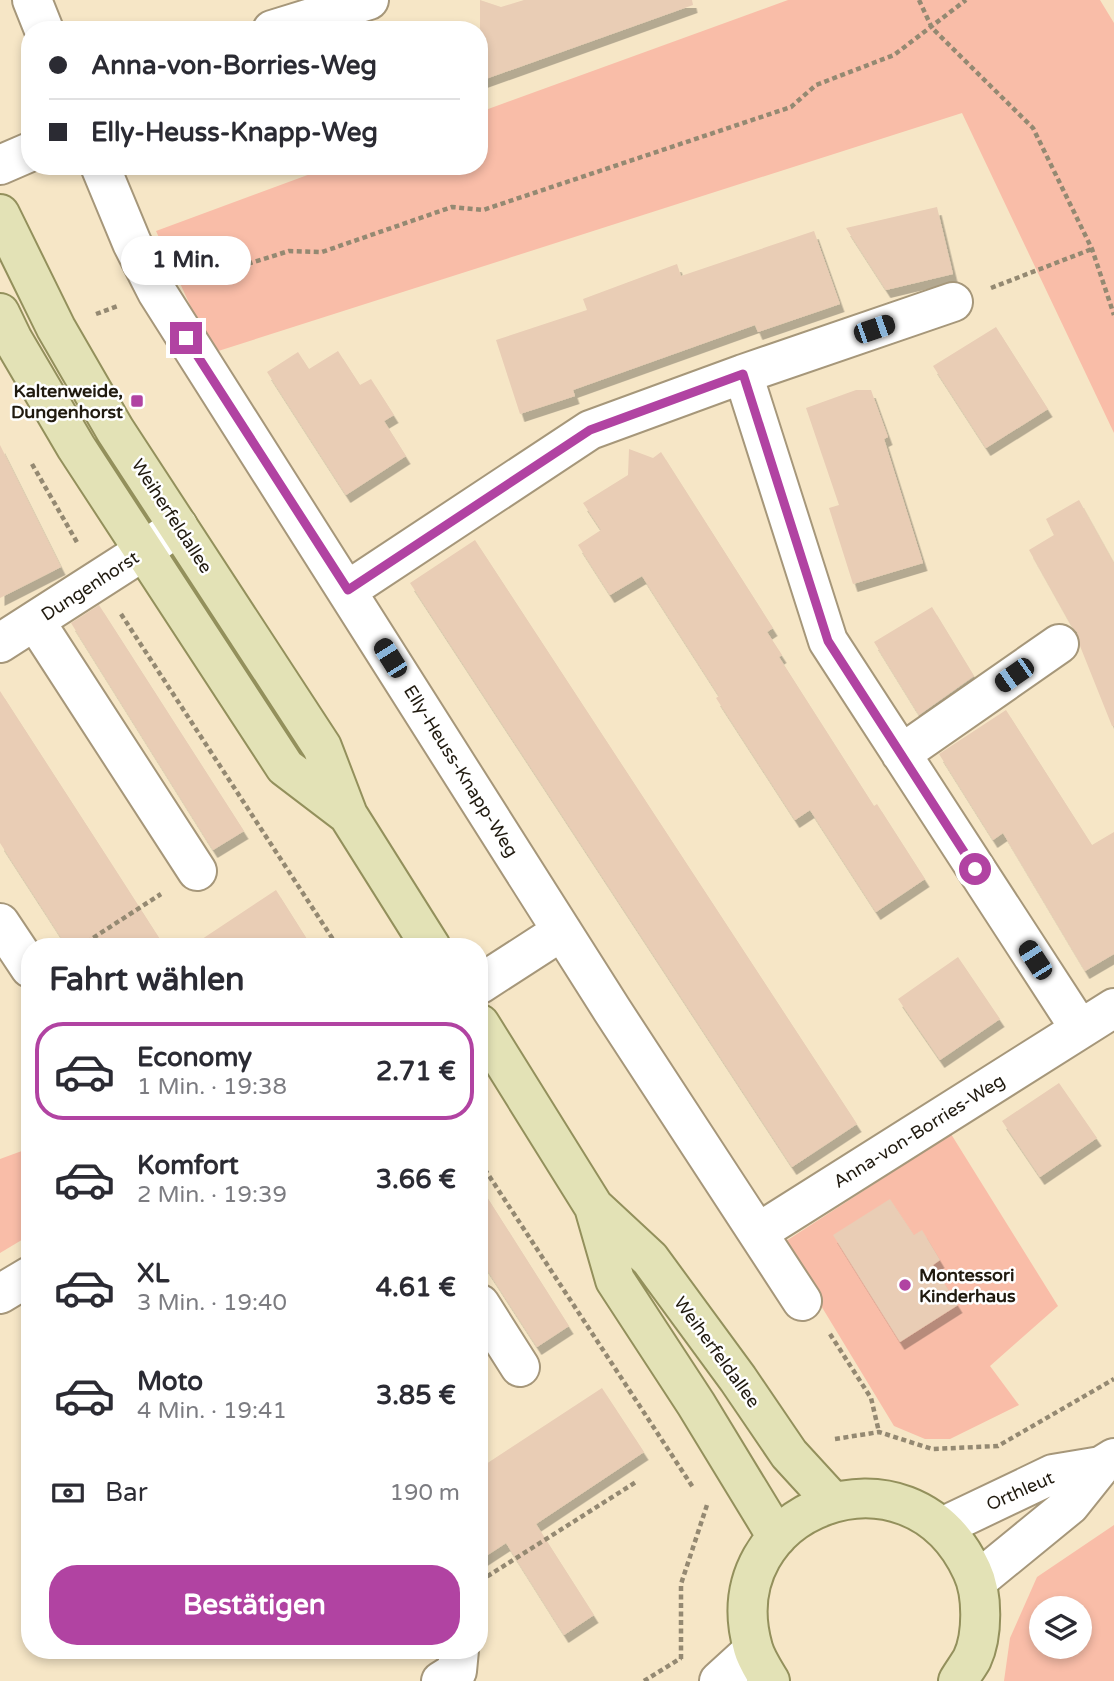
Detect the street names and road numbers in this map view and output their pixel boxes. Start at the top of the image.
street label: Weiherfeldallee [127,455,217,577]
street label: Dungenhorst [37,546,143,626]
street label: Elly-Heuss-Knapp-Weg [399,681,523,861]
street label: Anna-von-Borries-Weg [829,1069,1009,1193]
street label: Weiherfeldallee [669,1292,765,1412]
street label: Orthleut [983,1466,1057,1516]

